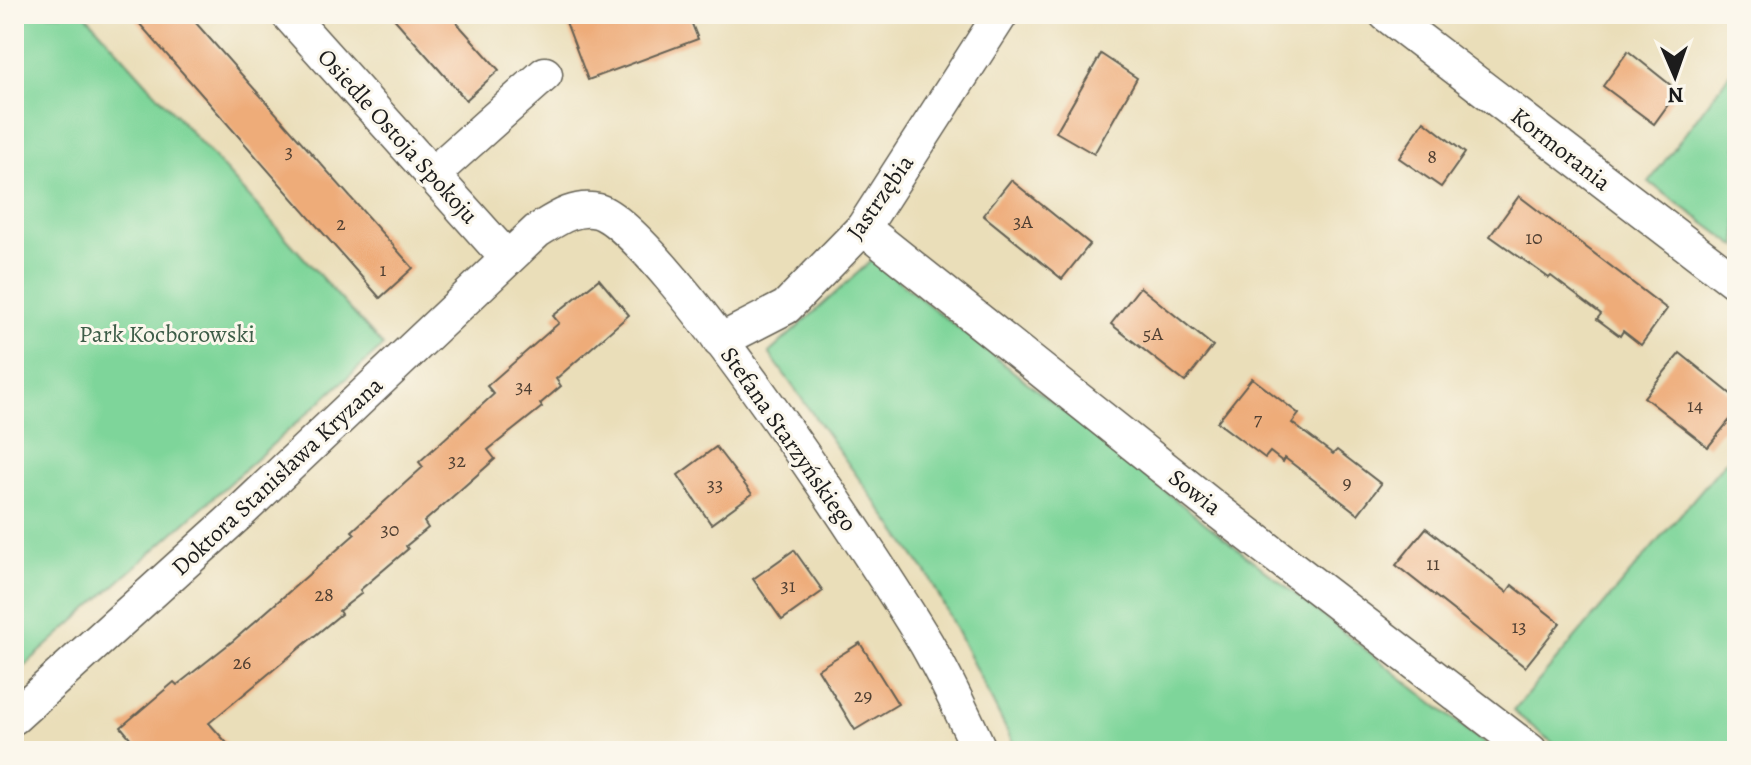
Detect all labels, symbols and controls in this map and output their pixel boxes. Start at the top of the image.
north arrow [1635,36,1715,116]
street label: Osiedle Ostoja Spokoju [311,41,485,231]
text: N [1667,80,1684,110]
street label: Kormorania [1504,100,1618,199]
house number: 3 [285,138,293,165]
house number: 8 [1427,143,1437,170]
street label: Jastrzębia [839,147,921,246]
house number: 3A [1013,208,1033,235]
house number: 2 [336,210,346,237]
house number: 10 [1525,224,1543,251]
house number: 1 [380,256,387,283]
park label: Park Kocborowski [79,318,255,350]
house number: 5A [1143,320,1163,347]
street label: Stefana Starzyńskiego [713,340,865,538]
street label: Doktora Stanisława Kryzana [164,369,390,583]
house number: 34 [515,373,533,400]
house number: 14 [1687,392,1703,419]
house number: 7 [1254,405,1263,432]
house number: 32 [448,447,466,474]
street label: Sowia [1162,461,1229,523]
house number: 9 [1342,469,1352,496]
house number: 33 [707,471,723,498]
house number: 30 [381,516,399,543]
house number: 11 [1426,550,1440,577]
house number: 31 [780,572,796,599]
house number: 28 [314,581,334,608]
house number: 13 [1511,613,1527,640]
house number: 26 [233,649,251,676]
house number: 29 [854,682,872,709]

